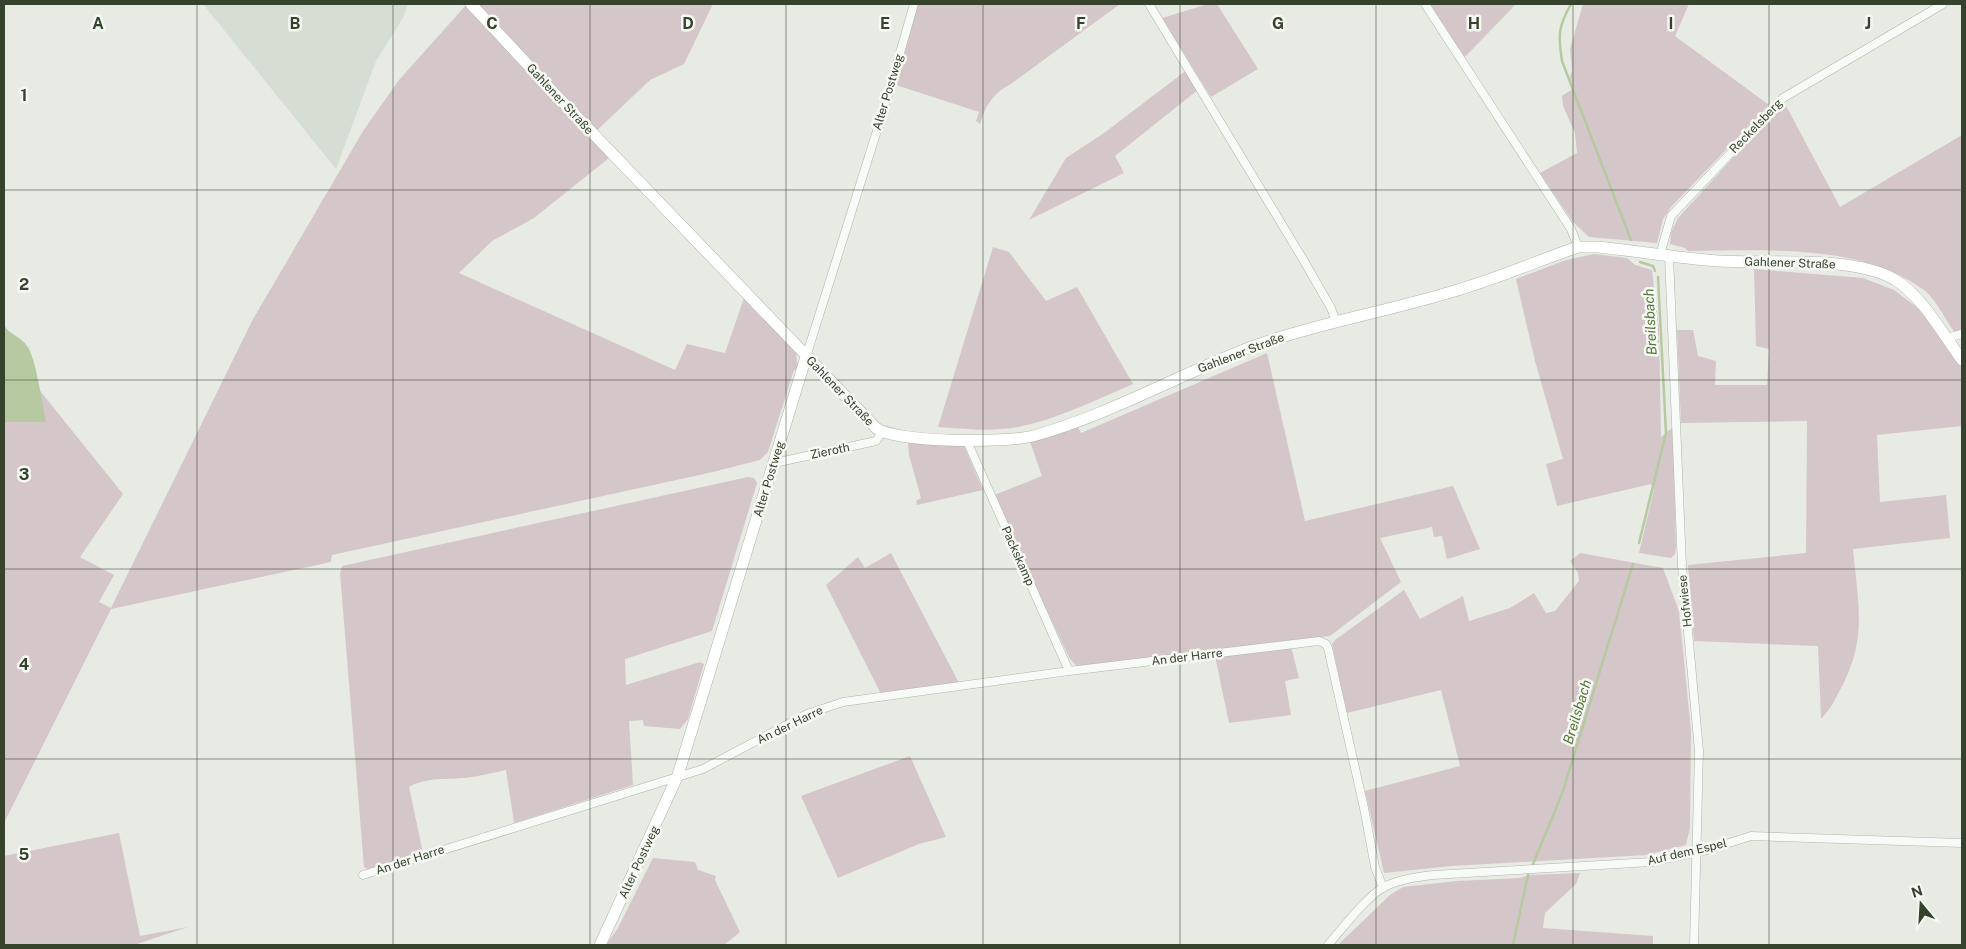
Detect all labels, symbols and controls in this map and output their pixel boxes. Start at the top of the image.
text: A [92,14,104,33]
text: B [290,14,301,33]
text: C [486,14,498,33]
text: D [682,14,694,33]
text: E [880,14,890,33]
text: F [1076,14,1086,33]
text: G [1272,14,1284,33]
text: H [1468,14,1480,33]
text: I [1669,14,1673,33]
text: J [1865,14,1871,33]
street label: Alter Postweg [870,52,906,132]
street label: Gahlener Straße [524,61,596,137]
text: 1 [21,86,27,105]
street label: Reckelsberg [1727,96,1785,156]
street label: Gahlener Straße [1744,254,1836,272]
text: 2 [19,275,29,294]
water label: Breilsbach [1640,288,1660,356]
street label: Gahlener Straße [1196,330,1286,376]
street label: Gahlener Straße [803,353,877,429]
street label: Alter Postweg [751,439,787,519]
street label: Zieroth [809,440,851,462]
text: 3 [19,465,29,484]
street label: Packskamp [999,524,1037,588]
street label: Hofwiese [1675,574,1695,628]
street label: An der Harre [1151,646,1224,668]
text: 4 [19,655,30,674]
water label: Breilsbach [1560,678,1594,746]
street label: An der Harre [755,703,825,747]
street label: Alter Postweg [616,823,662,901]
street label: Auf dem Espel [1646,836,1728,868]
street label: An der Harre [374,842,446,878]
text: 5 [19,845,30,864]
north arrow [1896,879,1946,929]
text: N [1909,882,1925,901]

